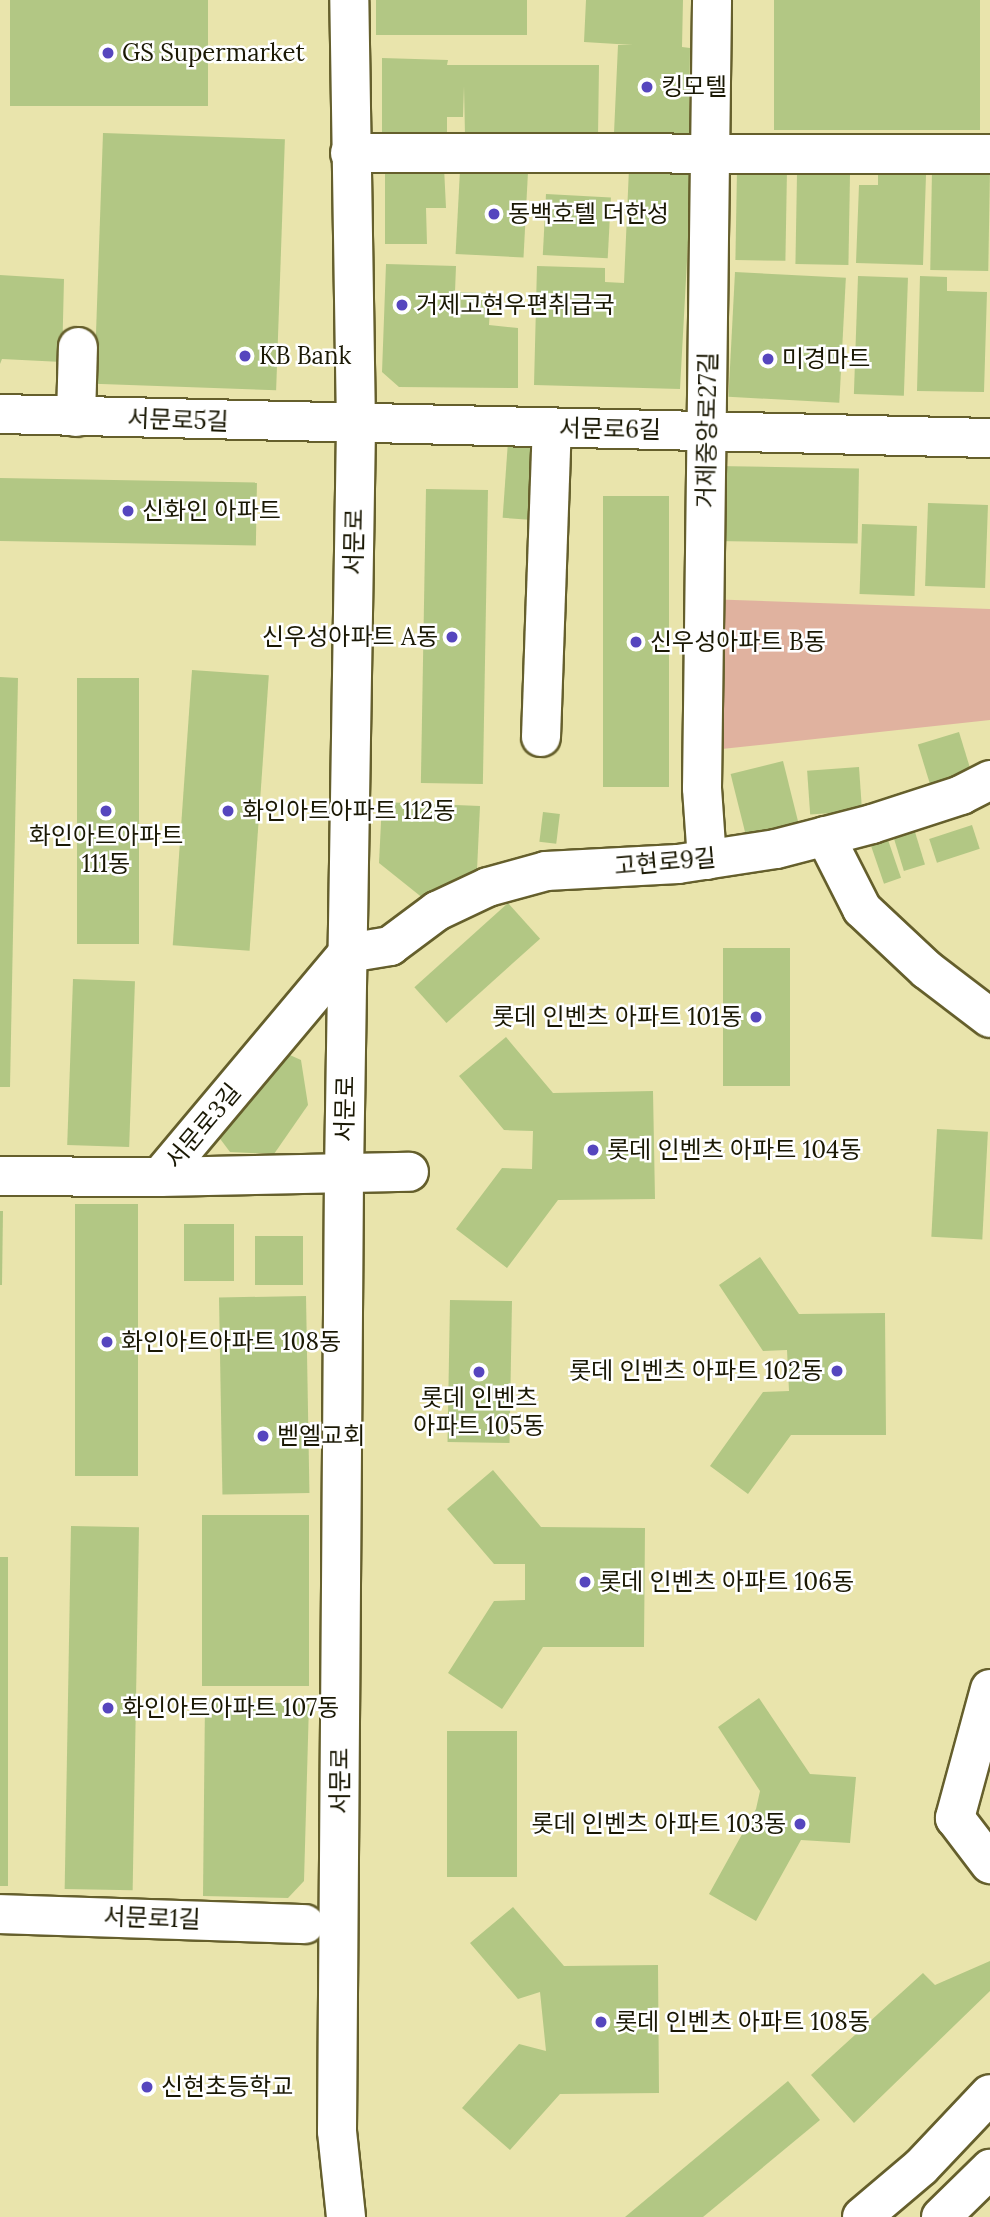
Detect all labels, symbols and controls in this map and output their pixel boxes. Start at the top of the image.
place label: GS Supermarket [122,39,305,67]
marker: GS Supermarket [100,45,116,61]
place label: 킹모텔 [661,73,727,101]
marker: 킹모텔 [639,79,655,95]
place label: 동백호텔 더한성 [508,200,669,228]
marker: 동백호텔 더한성 [486,206,502,222]
place label: 거제고현우편취급국 [416,291,615,319]
marker: 거제고현우편취급국 [394,297,410,313]
place label: KB Bank [259,342,351,370]
place label: 미경마트 [782,345,870,373]
marker: KB Bank [237,348,253,364]
marker: 미경마트 [760,351,776,367]
street label: 거제중앙로27길 [691,352,723,508]
street label: 서문로5길 [127,404,229,436]
street label: 서문로6길 [559,414,661,444]
place label: 신화인 아파트 [142,497,281,525]
marker: 신화인 아파트 [120,503,136,519]
street label: 서문로 [339,509,369,575]
place label: 신우성아파트 A동 [262,623,438,651]
place label: 신우성아파트 B동 [650,628,826,656]
marker: 신우성아파트 A동 [444,629,460,645]
marker: 신우성아파트 B동 [628,634,644,650]
place label: 화인아트아파트 112동 [242,797,455,825]
marker: 화인아트아파트 111동 [98,803,114,819]
marker: 화인아트아파트 112동 [220,803,236,819]
place label: 화인아트아파트 111동 [29,822,183,878]
street label: 고현로9길 [613,843,717,881]
place label: 롯데 인벤츠 아파트 101동 [492,1003,742,1031]
marker: 롯데 인벤츠 아파트 101동 [748,1009,764,1025]
street label: 서문로 [330,1076,360,1142]
street label: 서문로3길 [159,1078,247,1174]
place label: 롯데 인벤츠 아파트 104동 [607,1136,861,1164]
marker: 롯데 인벤츠 아파트 104동 [585,1142,601,1158]
place label: 화인아트아파트 108동 [121,1328,341,1356]
marker: 화인아트아파트 108동 [99,1334,115,1350]
place label: 롯데 인벤츠 아파트 102동 [569,1357,823,1385]
marker: 롯데 인벤츠 아파트 102동 [829,1363,845,1379]
marker: 롯데 인벤츠 아파트 105동 [471,1364,487,1380]
place label: 롯데 인벤츠 아파트 105동 [413,1384,545,1440]
place label: 벧엘교회 [277,1422,365,1450]
marker: 벧엘교회 [255,1428,271,1444]
place label: 롯데 인벤츠 아파트 106동 [599,1568,854,1596]
marker: 롯데 인벤츠 아파트 106동 [577,1574,593,1590]
place label: 화인아트아파트 107동 [122,1694,339,1722]
marker: 화인아트아파트 107동 [100,1700,116,1716]
street label: 서문로 [326,1748,354,1814]
place label: 롯데 인벤츠 아파트 103동 [531,1810,786,1838]
marker: 롯데 인벤츠 아파트 103동 [792,1816,808,1832]
street label: 서문로1길 [103,1902,201,1934]
place label: 롯데 인벤츠 아파트 108동 [615,2008,870,2036]
marker: 롯데 인벤츠 아파트 108동 [593,2014,609,2030]
place label: 신현초등학교 [161,2073,293,2101]
marker: 신현초등학교 [139,2079,155,2095]

